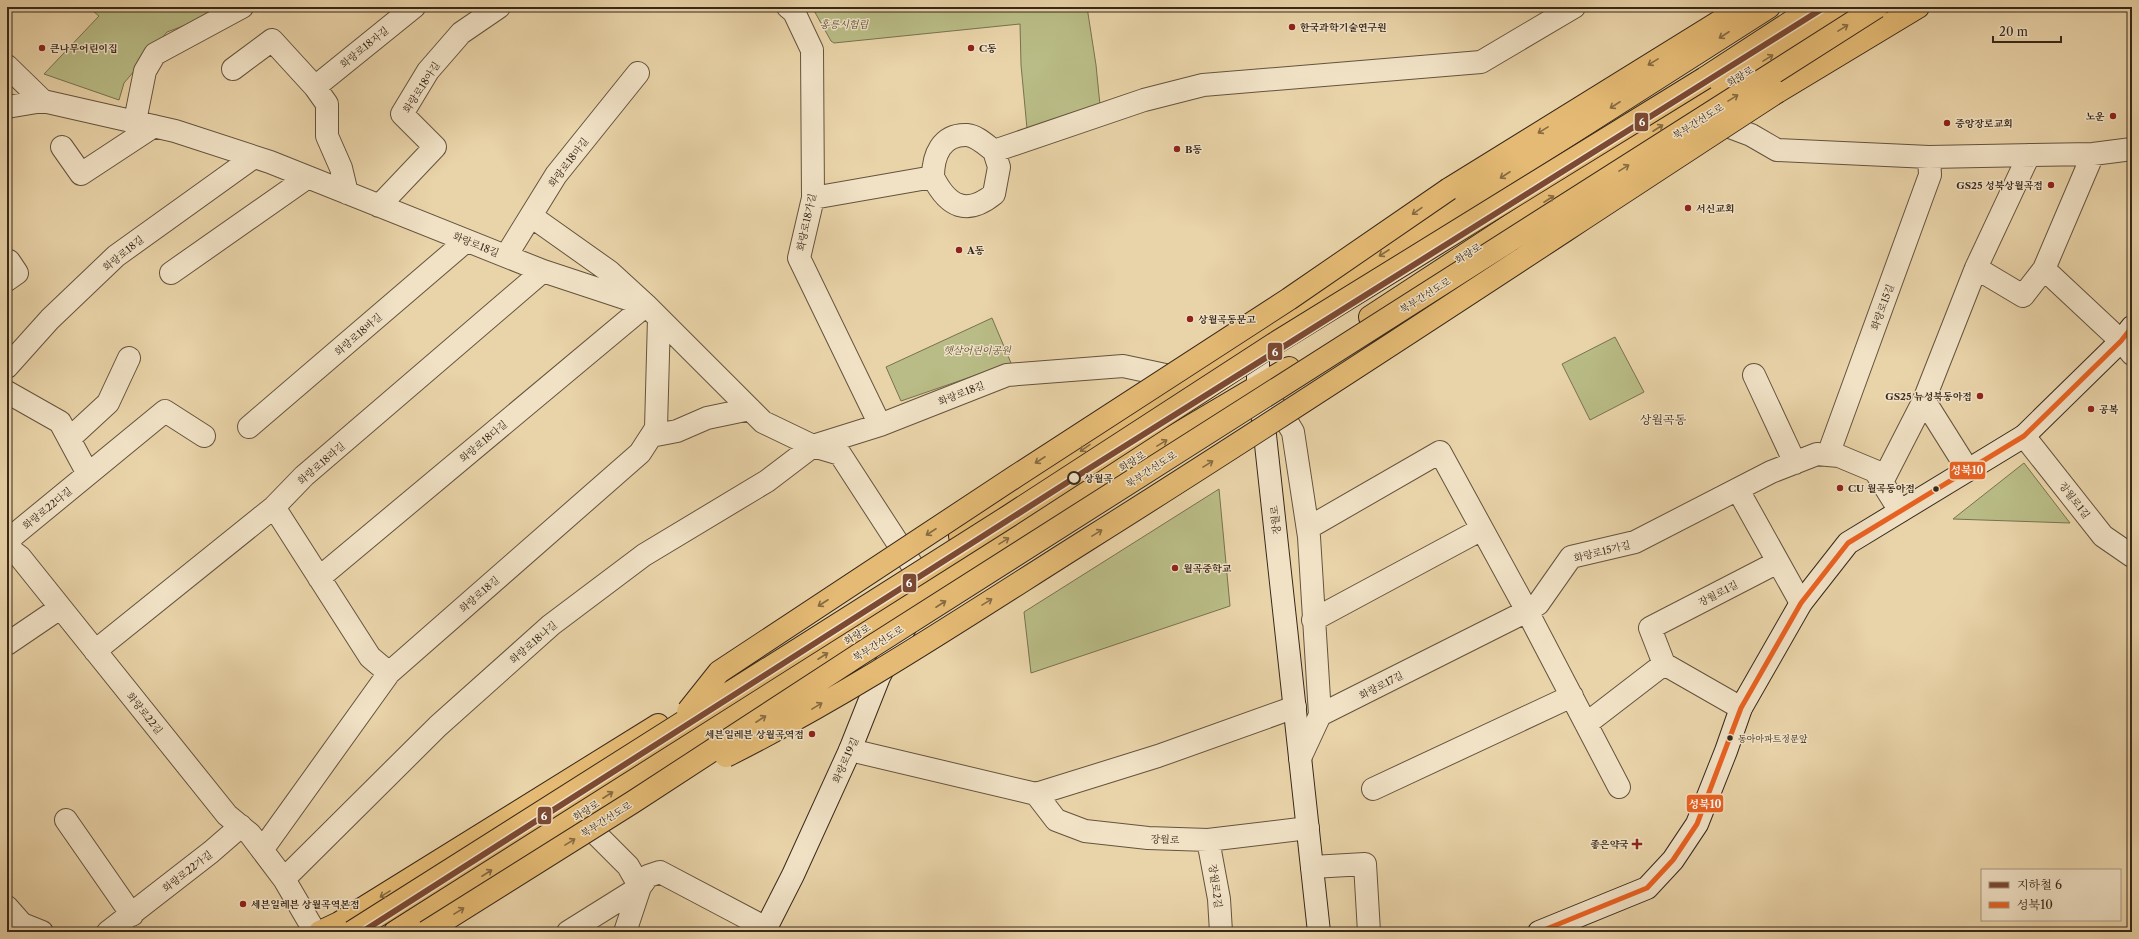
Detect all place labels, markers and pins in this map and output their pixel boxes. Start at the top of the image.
place label: 한국과학기술연구원 [1300,21,1387,34]
marker: 한국과학기술연구원 [1287,22,1297,32]
place label: 큰나무어린이집 [49,42,118,55]
place label: C동 [979,42,997,55]
marker: 큰나무어린이집 [37,43,47,53]
marker: C동 [966,43,976,53]
place label: 노운 [2086,110,2105,123]
marker: 노운 [2108,111,2118,121]
place label: 중앙장로교회 [1955,117,2013,130]
marker: 중앙장로교회 [1942,118,1952,128]
place label: B동 [1185,143,1202,156]
marker: B동 [1172,144,1182,154]
place label: GS25 성북상월곡점 [1956,179,2043,192]
marker: GS25 성북상월곡점 [2046,180,2056,190]
place label: 서신교회 [1696,202,1735,215]
marker: 서신교회 [1683,203,1693,213]
place label: A동 [966,244,985,257]
marker: A동 [954,245,964,255]
place label: 상월곡동문고 [1198,313,1256,326]
marker: 상월곡동문고 [1185,314,1195,324]
place label: GS25 뉴성북동아점 [1885,390,1972,403]
marker: GS25 뉴성북동아점 [1975,391,1985,401]
place label: 공복 [2099,403,2119,416]
marker: 공복 [2086,404,2096,414]
marker: 상월곡 [1067,471,1081,485]
place label: 상월곡 [1084,472,1113,485]
place label: CU 월곡동아점 [1848,482,1915,495]
marker: CU 월곡동아점 [1835,483,1845,493]
unlabelled marker [1931,484,1941,494]
place label: 월곡중학교 [1183,562,1232,575]
marker: 월곡중학교 [1170,563,1180,573]
place label: 세븐일레븐 상월곡역점 [705,728,804,741]
marker: 세븐일레븐 상월곡역점 [807,729,817,739]
marker: 동아아파트정문앞 [1725,733,1735,743]
place label: 동아아파트정문앞 [1738,733,1808,744]
place label: 좋은약국 [1590,838,1629,851]
marker: 좋은약국 [1632,839,1642,849]
place label: 세븐일레븐 상월곡역본점 [251,898,360,911]
marker: 세븐일레븐 상월곡역본점 [238,899,248,909]

